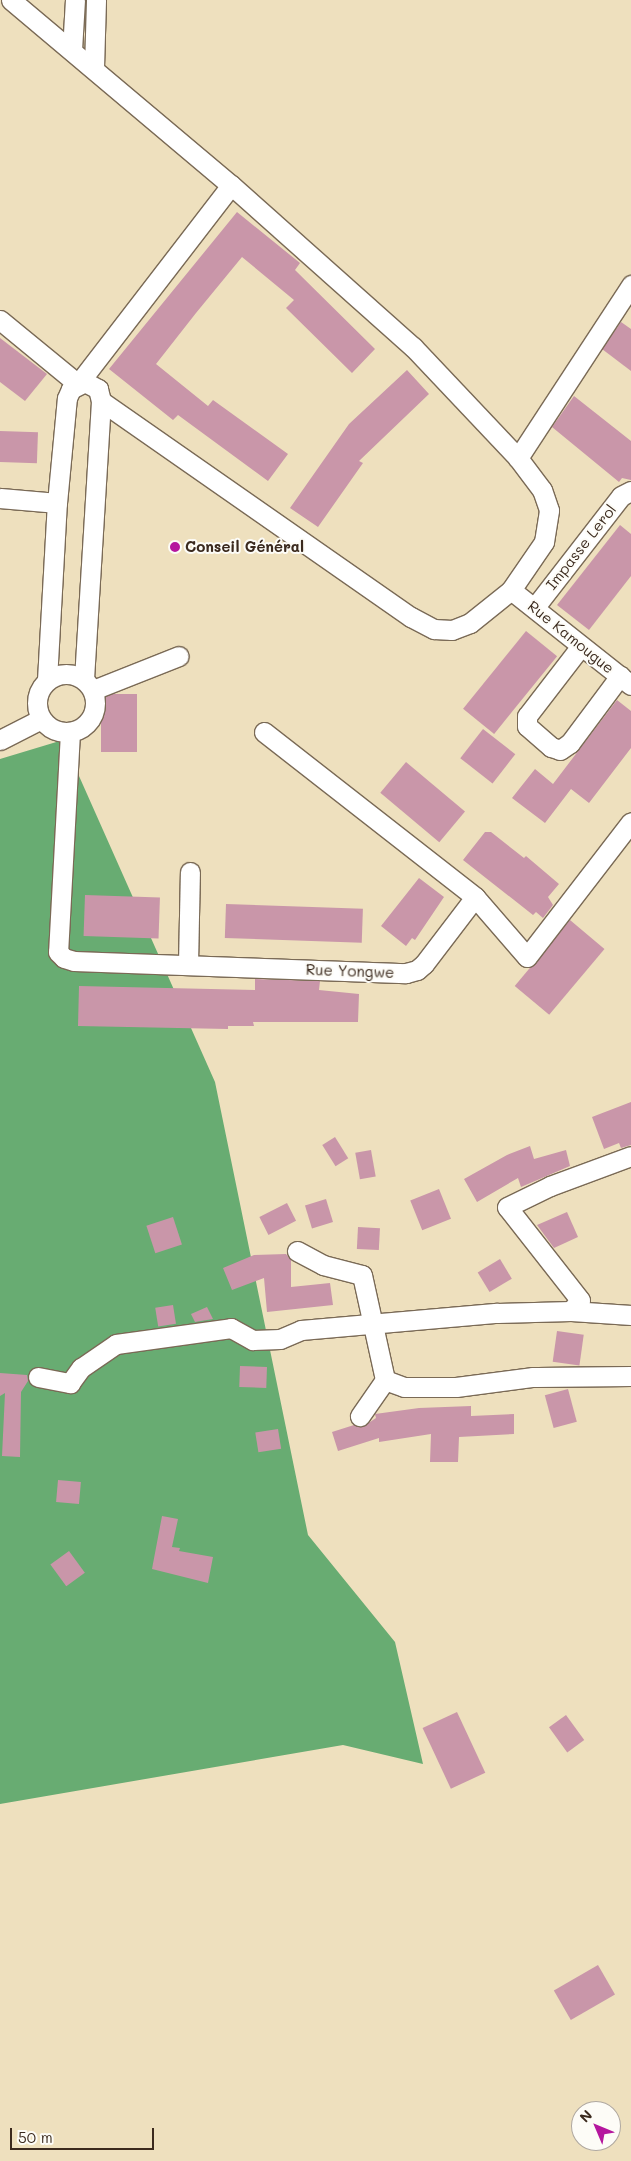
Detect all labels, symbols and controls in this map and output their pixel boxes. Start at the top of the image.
street label: Impasse Lerol [542,501,620,593]
place label: Conseil Général [185,538,304,556]
marker: Conseil Général [169,541,181,553]
street label: Rue Kamougue [524,597,618,677]
street label: Rue Yongwe [305,960,395,982]
north arrow [571,2101,621,2151]
text: N [575,2105,596,2126]
scale bar [12,2118,156,2150]
text: 50 m [18,2127,53,2147]

